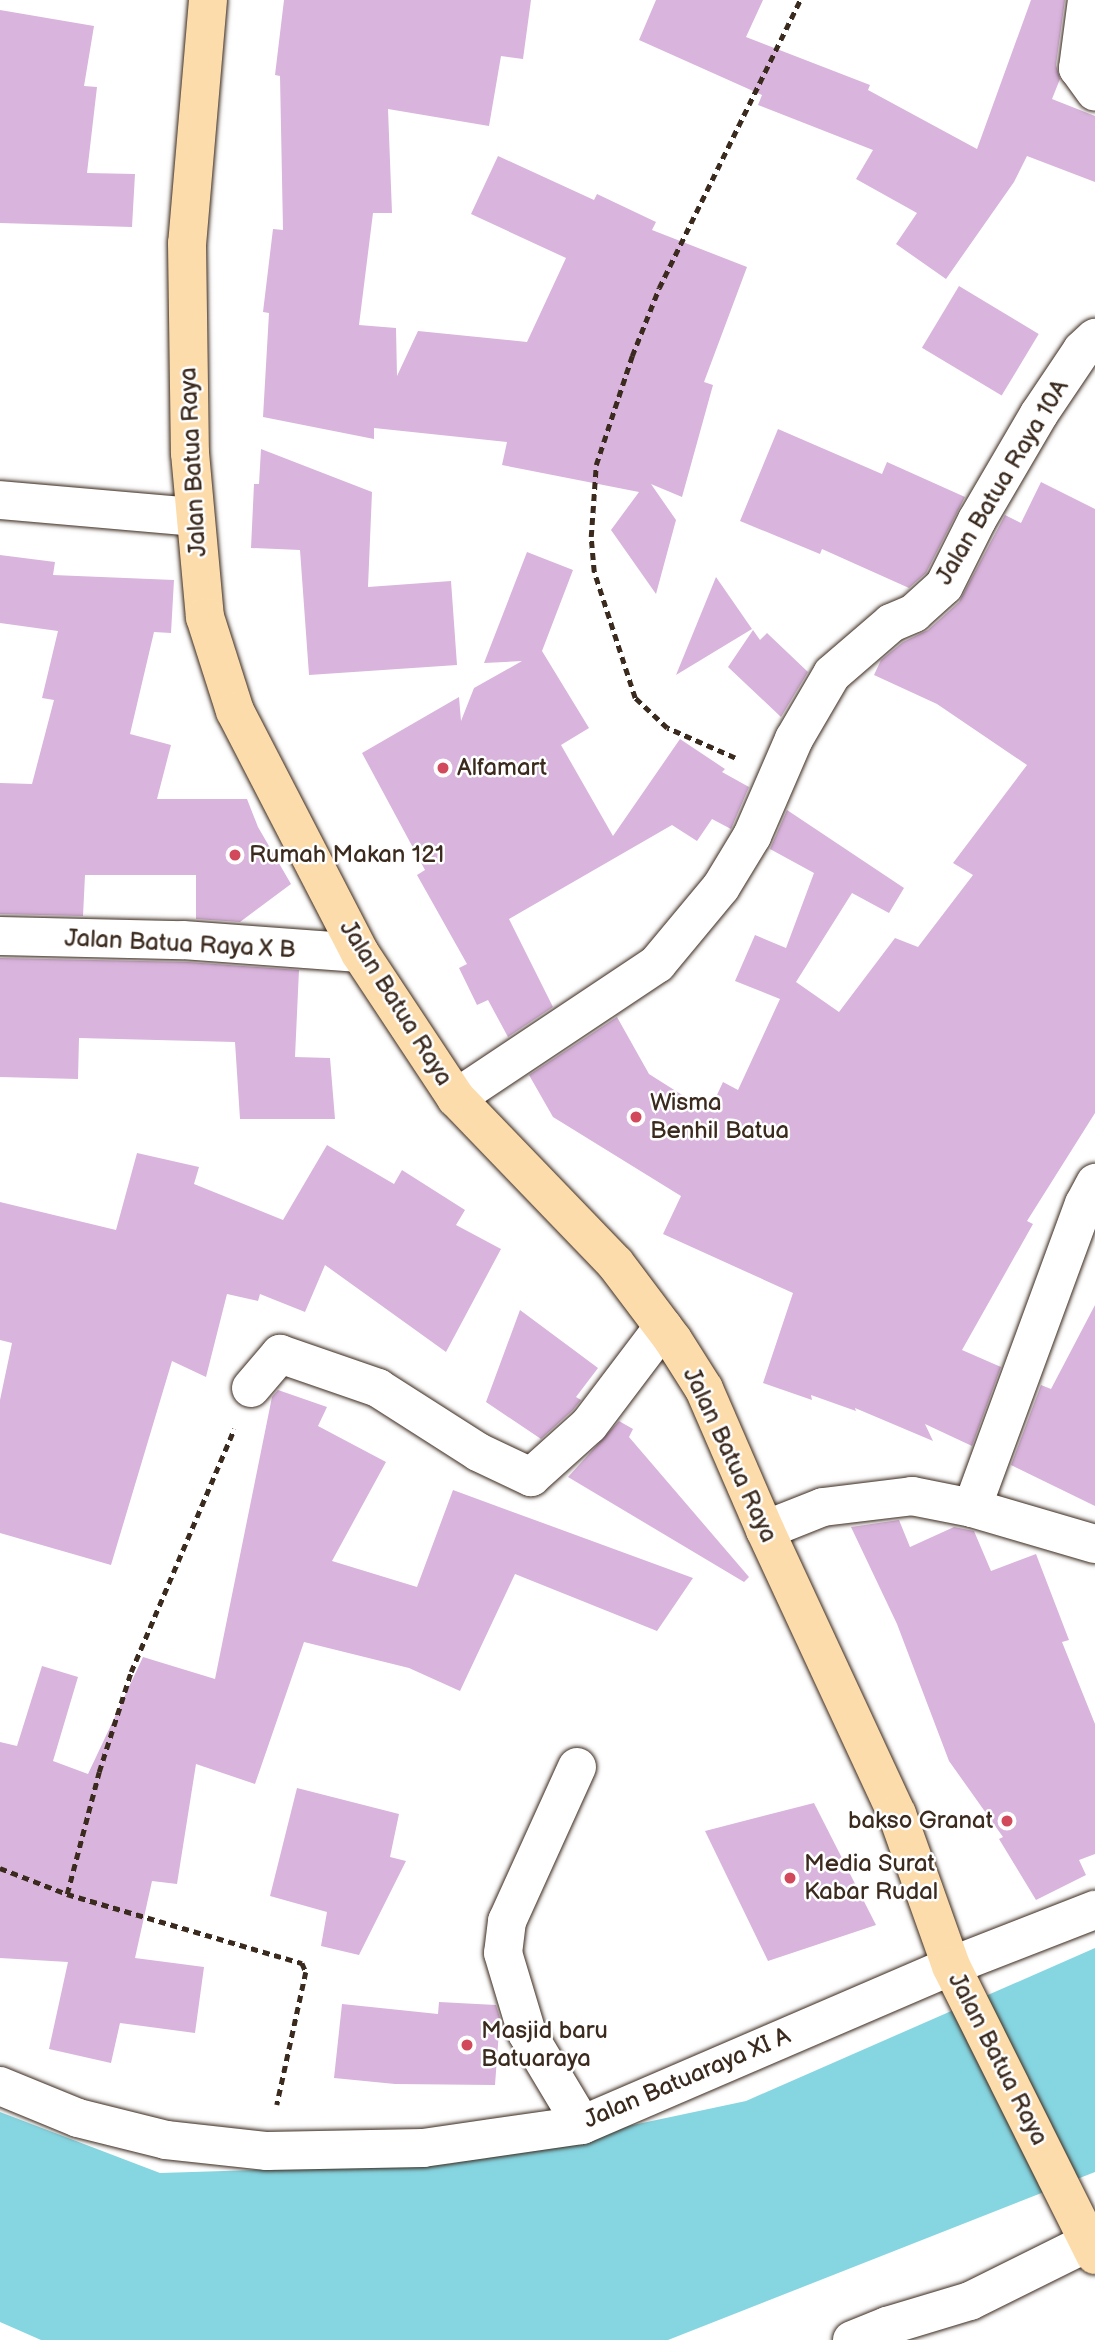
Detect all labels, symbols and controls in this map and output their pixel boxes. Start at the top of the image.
street label: Jalan Batua Raya [174,367,212,557]
street label: Jalan Batua Raya 10A [929,374,1075,590]
place label: Alfamart [457,754,547,782]
marker: Alfamart [435,760,451,776]
place label: Rumah Makan 121 [249,841,444,869]
marker: Rumah Makan 121 [227,847,243,863]
street label: Jalan Batua Raya [334,915,458,1091]
street label: Jalan Batua Raya X B [63,924,297,964]
place label: Wisma Benhil Batua [650,1089,789,1145]
marker: Wisma Benhil Batua [628,1109,644,1125]
street label: Jalan Batua Raya [677,1363,783,1547]
place label: bakso Granat [848,1807,993,1835]
marker: bakso Granat [999,1813,1015,1829]
place label: Media Surat Kabar Rudal [804,1850,938,1906]
marker: Media Surat Kabar Rudal [782,1870,798,1886]
street label: Jalan Batua Raya [942,1968,1054,2150]
place label: Masjid baru Batuaraya [481,2017,608,2073]
street label: Jalan Batuaraya XI A [579,2021,795,2135]
marker: Masjid baru Batuaraya [459,2037,475,2053]

